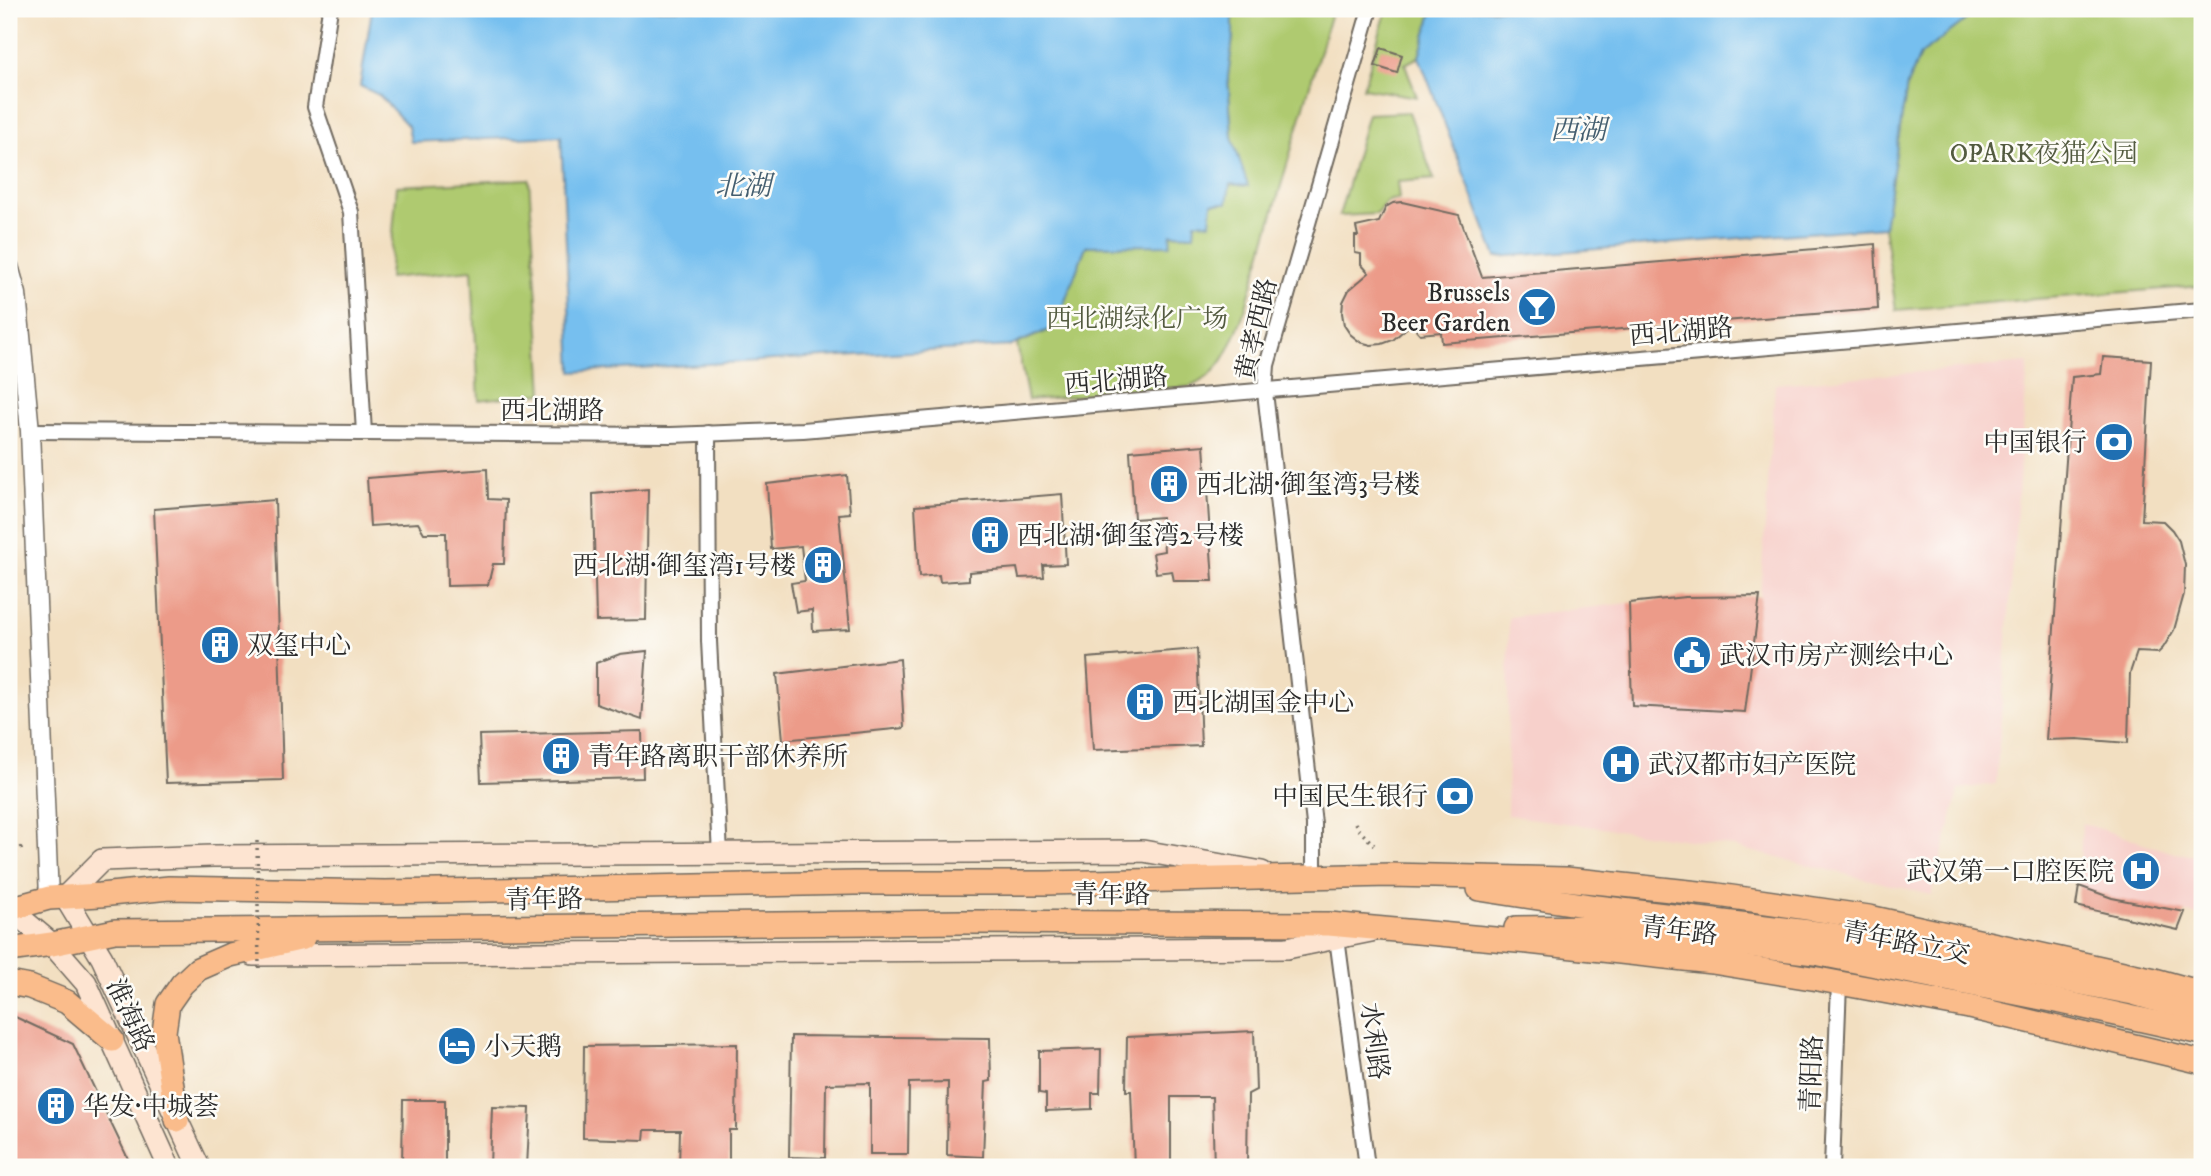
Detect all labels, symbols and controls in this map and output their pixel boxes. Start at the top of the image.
water label: 西湖 [1550,113,1611,148]
park label: OPARK夜猫公园 [1950,138,2138,171]
water label: 北湖 [715,169,776,204]
street label: 黄孝西路 [1230,275,1285,384]
place label: Brussels Beer Garden [1381,277,1510,340]
bar icon: Brussels Beer Garden [1516,286,1558,328]
park label: 西北湖绿化广场 [1046,303,1228,336]
street label: 西北湖路 [1628,312,1734,353]
street label: 西北湖路 [1063,361,1169,402]
street label: 西北湖路 [500,395,604,428]
bank icon: 中国银行 [2093,421,2135,463]
place label: 中国银行 [1983,427,2087,460]
building icon: 西北湖·御玺湾3号楼 [1148,463,1190,505]
place label: 西北湖·御玺湾3号楼 [1196,469,1420,502]
building icon: 西北湖·御玺湾2号楼 [969,514,1011,556]
place label: 西北湖·御玺湾2号楼 [1017,520,1244,553]
building icon: 西北湖·御玺湾1号楼 [802,544,844,586]
place label: 西北湖·御玺湾1号楼 [572,550,796,583]
building icon: 双玺中心 [199,624,241,666]
place label: 双玺中心 [247,630,351,663]
public building icon: 武汉市房产测绘中心 [1671,634,1713,676]
place label: 武汉市房产测绘中心 [1719,640,1953,673]
building icon: 西北湖国金中心 [1124,681,1166,723]
place label: 西北湖国金中心 [1172,687,1354,720]
building icon: 青年路离职干部休养所 [540,735,582,777]
place label: 青年路离职干部休养所 [588,741,848,774]
hospital icon: 武汉都市妇产医院 [1600,743,1642,785]
place label: 武汉都市妇产医院 [1648,749,1856,782]
bank icon: 中国民生银行 [1434,775,1476,817]
place label: 中国民生银行 [1272,781,1428,814]
hospital icon: 武汉第一口腔医院 [2120,850,2162,892]
place label: 武汉第一口腔医院 [1906,856,2114,889]
street label: 青年路 [1072,879,1150,912]
street label: 青年路 [505,883,583,918]
street label: 青年路 [1638,910,1720,953]
street label: 青年路立交 [1839,915,1973,972]
street label: 淮海路 [98,973,161,1058]
street label: 水利路 [1352,1000,1395,1082]
hotel icon: 小天鹅 [436,1025,478,1067]
place label: 小天鹅 [484,1031,562,1064]
street label: 青阳路 [1795,1034,1830,1114]
building icon: 华发·中城荟 [35,1085,77,1127]
place label: 华发·中城荟 [83,1091,219,1124]

